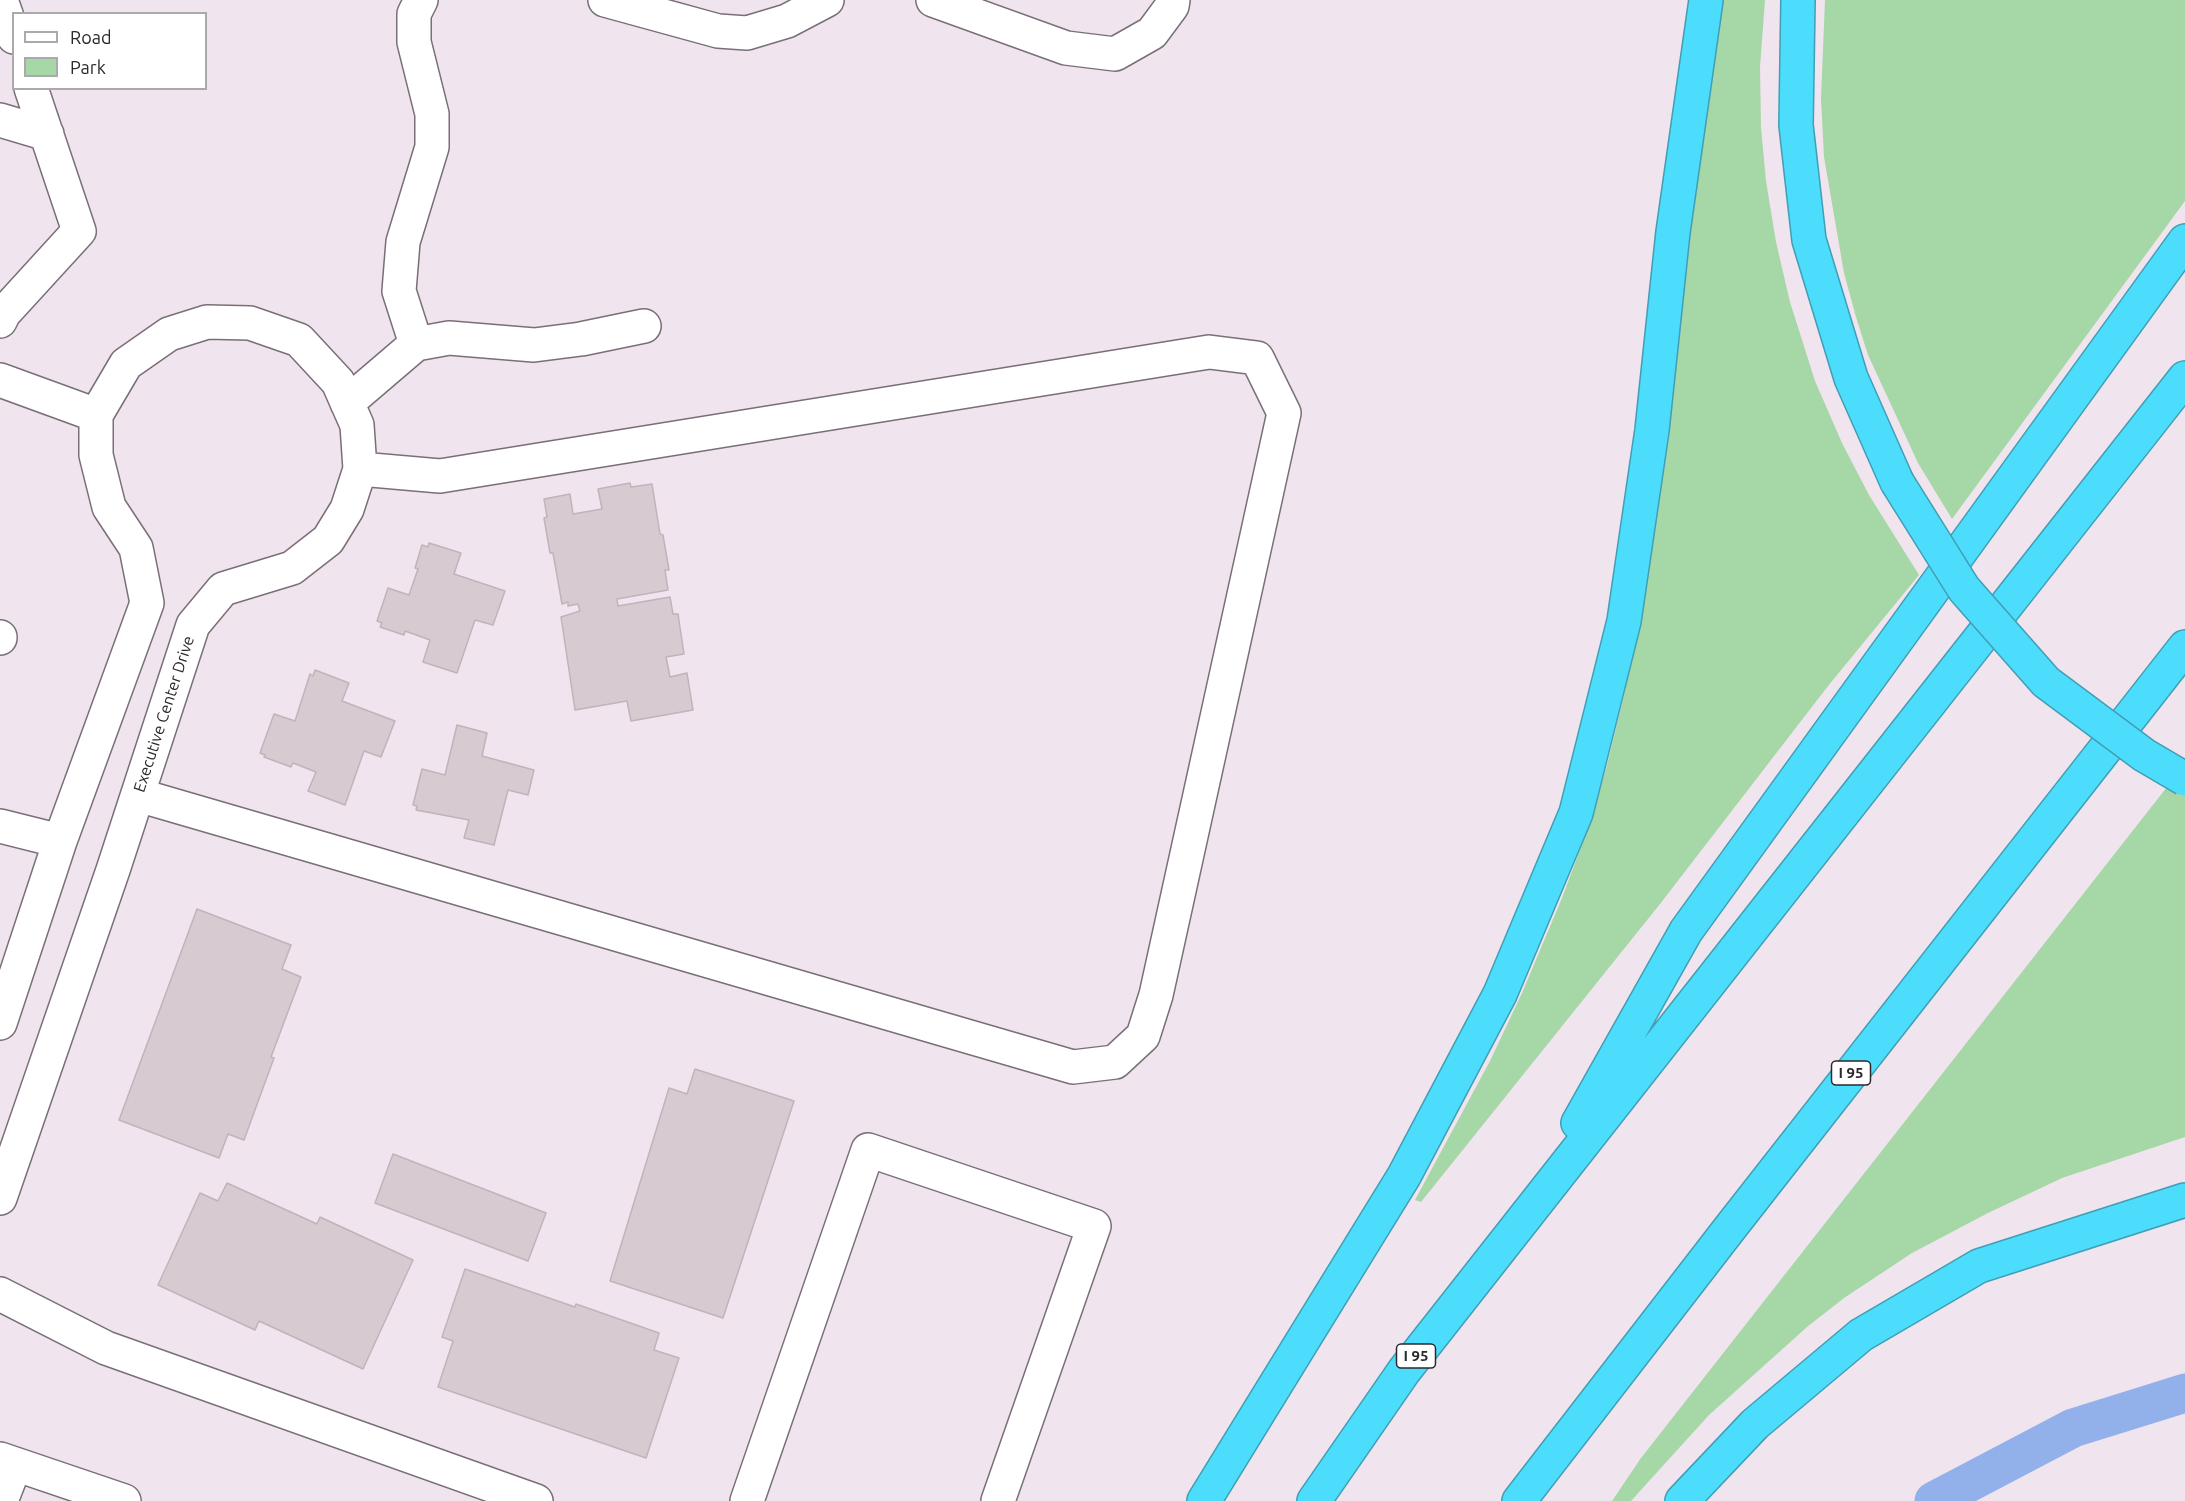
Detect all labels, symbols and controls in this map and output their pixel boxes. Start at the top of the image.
legend [12,12,207,90]
text: Road [70,27,112,47]
text: Park [70,57,106,77]
street label: Executive Center Drive [130,633,198,795]
road number: I 95 [1832,1061,1870,1085]
road number: I 95 [1396,1344,1436,1368]

